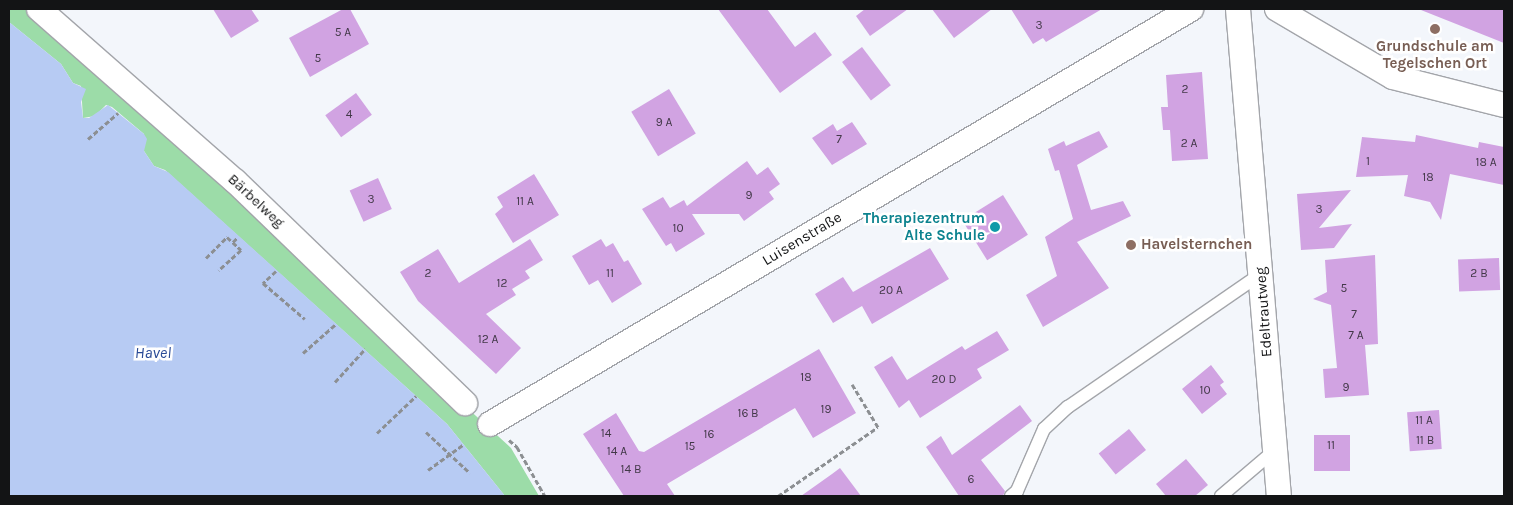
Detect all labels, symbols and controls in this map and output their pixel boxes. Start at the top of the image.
house number: 3 [1035,19,1043,33]
marker: Grundschule am Tegelschen Ort [1429,23,1441,35]
house number: 5 A [335,26,351,40]
place label: Grundschule am Tegelschen Ort [1376,37,1494,72]
house number: 5 [315,52,321,66]
house number: 2 [1182,83,1188,97]
house number: 4 [346,108,352,122]
house number: 9 A [656,116,672,130]
house number: 7 [836,133,842,147]
house number: 2 A [1181,137,1197,151]
house number: 1 [1366,155,1370,169]
house number: 18 A [1475,156,1497,170]
street label: Bärbelweg [224,170,288,232]
house number: 18 [1422,171,1434,185]
house number: 9 [746,189,752,203]
house number: 3 [367,193,375,207]
house number: 11 A [516,195,534,209]
house number: 3 [1315,203,1323,217]
street label: Luisenstraße [759,208,845,270]
place label: Therapiezentrum Alte Schule [863,209,985,244]
marker: Therapiezentrum Alte Schule [989,221,1001,233]
house number: 10 [672,222,684,236]
place label: Havelsternchen [1141,236,1252,254]
marker: Havelsternchen [1125,239,1137,251]
street label: Edeltrautweg [1252,266,1276,358]
house number: 2 [425,267,431,281]
house number: 11 [606,267,614,281]
house number: 2 B [1470,267,1488,281]
house number: 12 [497,277,507,291]
house number: 5 [1341,282,1347,296]
house number: 20 A [879,284,903,298]
house number: 7 [1351,308,1357,322]
house number: 7 A [1348,329,1364,343]
house number: 12 A [478,333,498,347]
water label: Havel [135,343,171,363]
house number: 18 [800,371,812,385]
house number: 20 D [932,373,956,387]
house number: 9 [1343,381,1349,395]
house number: 10 [1199,384,1211,398]
house number: 19 [821,403,831,417]
house number: 16 B [737,407,759,421]
house number: 11 A [1415,414,1433,428]
house number: 14 [601,427,611,441]
house number: 16 [704,428,714,442]
house number: 11 B [1416,434,1434,448]
house number: 11 [1327,439,1335,453]
house number: 15 [685,440,695,454]
house number: 14 A [607,445,627,459]
house number: 14 B [621,463,641,477]
house number: 6 [968,473,974,487]

